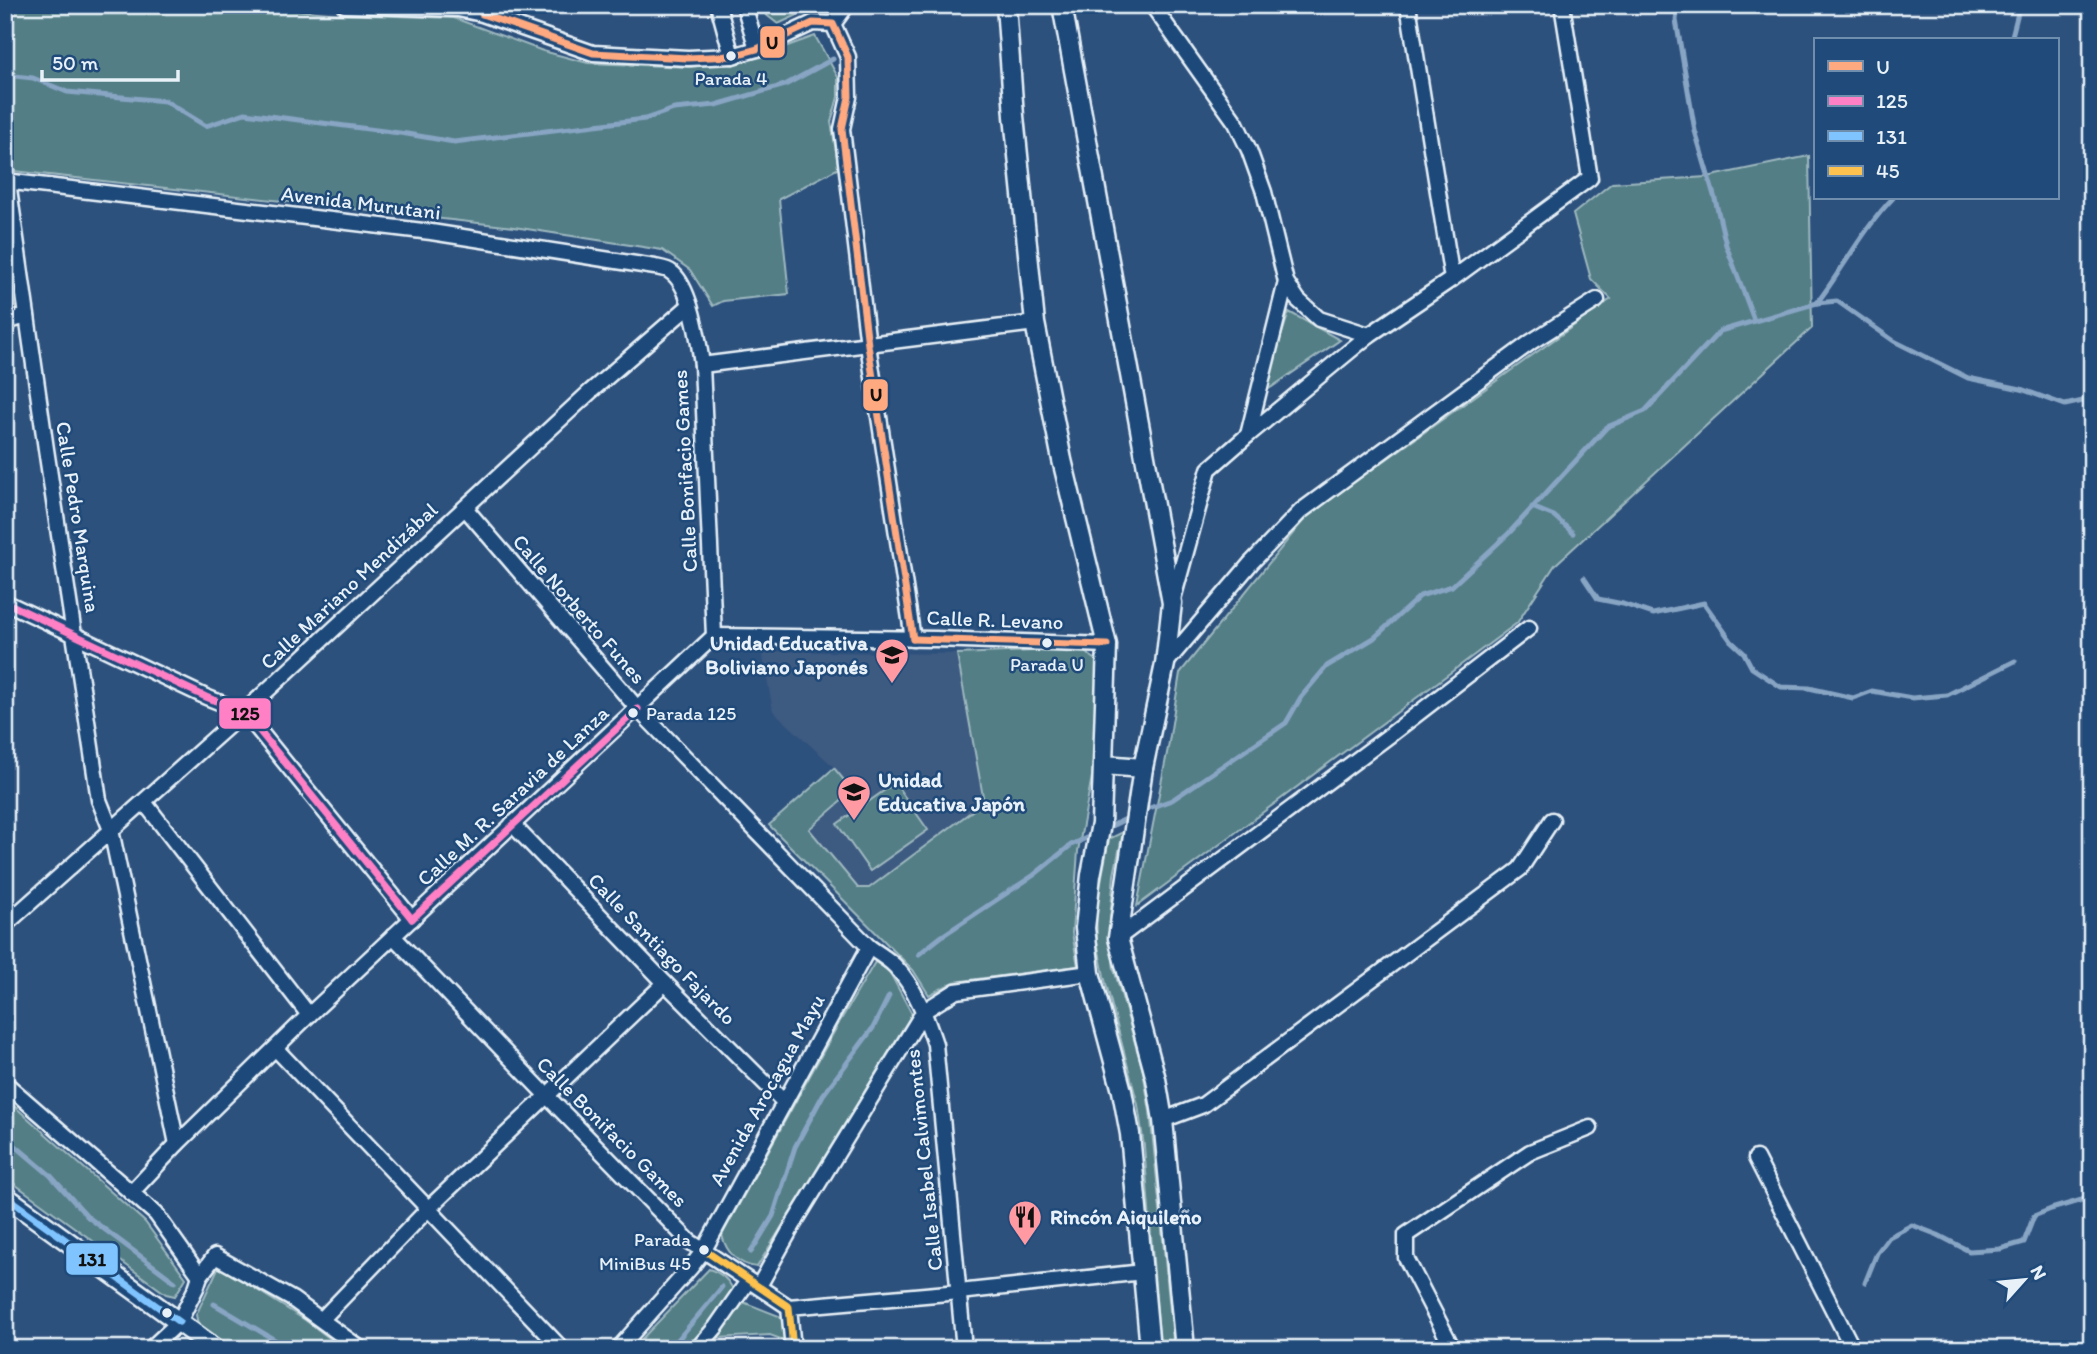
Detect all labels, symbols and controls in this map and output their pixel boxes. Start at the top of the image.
line badge: U [759,25,786,59]
text: U [766,31,778,54]
scale bar [42,38,178,82]
legend [1814,38,2058,200]
marker: Parada 4 [724,49,738,63]
text: 50 m [52,50,99,75]
text: U [1876,54,1890,79]
place label: Parada 4 [695,67,767,90]
text: 125 [1876,88,1908,113]
text: 131 [1876,124,1907,149]
text: 45 [1876,158,1900,183]
street label: Avenida Murutani [280,180,442,225]
street label: Calle Bonifacio Games [667,369,702,573]
line badge: U [862,378,889,412]
text: U [870,383,882,406]
street label: Calle Pedro Marquina [51,420,106,614]
street label: Calle Mariano Mendizábal [255,497,442,674]
street label: Calle Norberto Funes [508,529,651,689]
street label: Calle R. Levano [926,605,1064,634]
place label: Unidad Educativa Boliviano Japonés [705,630,869,680]
school or university icon: Unidad Educativa Boliviano Japonés [873,636,911,685]
marker: Parada U [1040,636,1054,650]
place label: Parada U [1010,653,1084,676]
line badge: 125 [218,697,272,730]
street label: Calle M. R. Saravia de Lanza [412,700,614,891]
text: 125 [231,702,259,725]
place label: Parada 125 [646,702,736,725]
marker: Parada 125 [626,706,640,720]
place label: Unidad Educativa Japón [878,767,1025,817]
school or university icon: Unidad Educativa Japón [835,773,873,822]
street label: Calle Santiago Fajardo [583,867,742,1030]
street label: Avenida Arocagua Mayu [703,989,830,1190]
street label: Calle Isabel Calvimontes [899,1048,948,1272]
street label: Calle Bonifacio Games [532,1051,693,1212]
restaurant icon: Rincón Aiquileño [1006,1198,1044,1247]
place label: Rincón Aiquileño [1050,1204,1202,1230]
place label: Parada MiniBus 45 [599,1228,691,1275]
line badge: 131 [65,1242,119,1276]
marker: Parada MiniBus 45 [697,1243,711,1257]
north arrow [1988,1246,2058,1316]
text: 131 [78,1248,106,1271]
text: N [2026,1262,2052,1283]
unlabelled marker [160,1306,174,1320]

